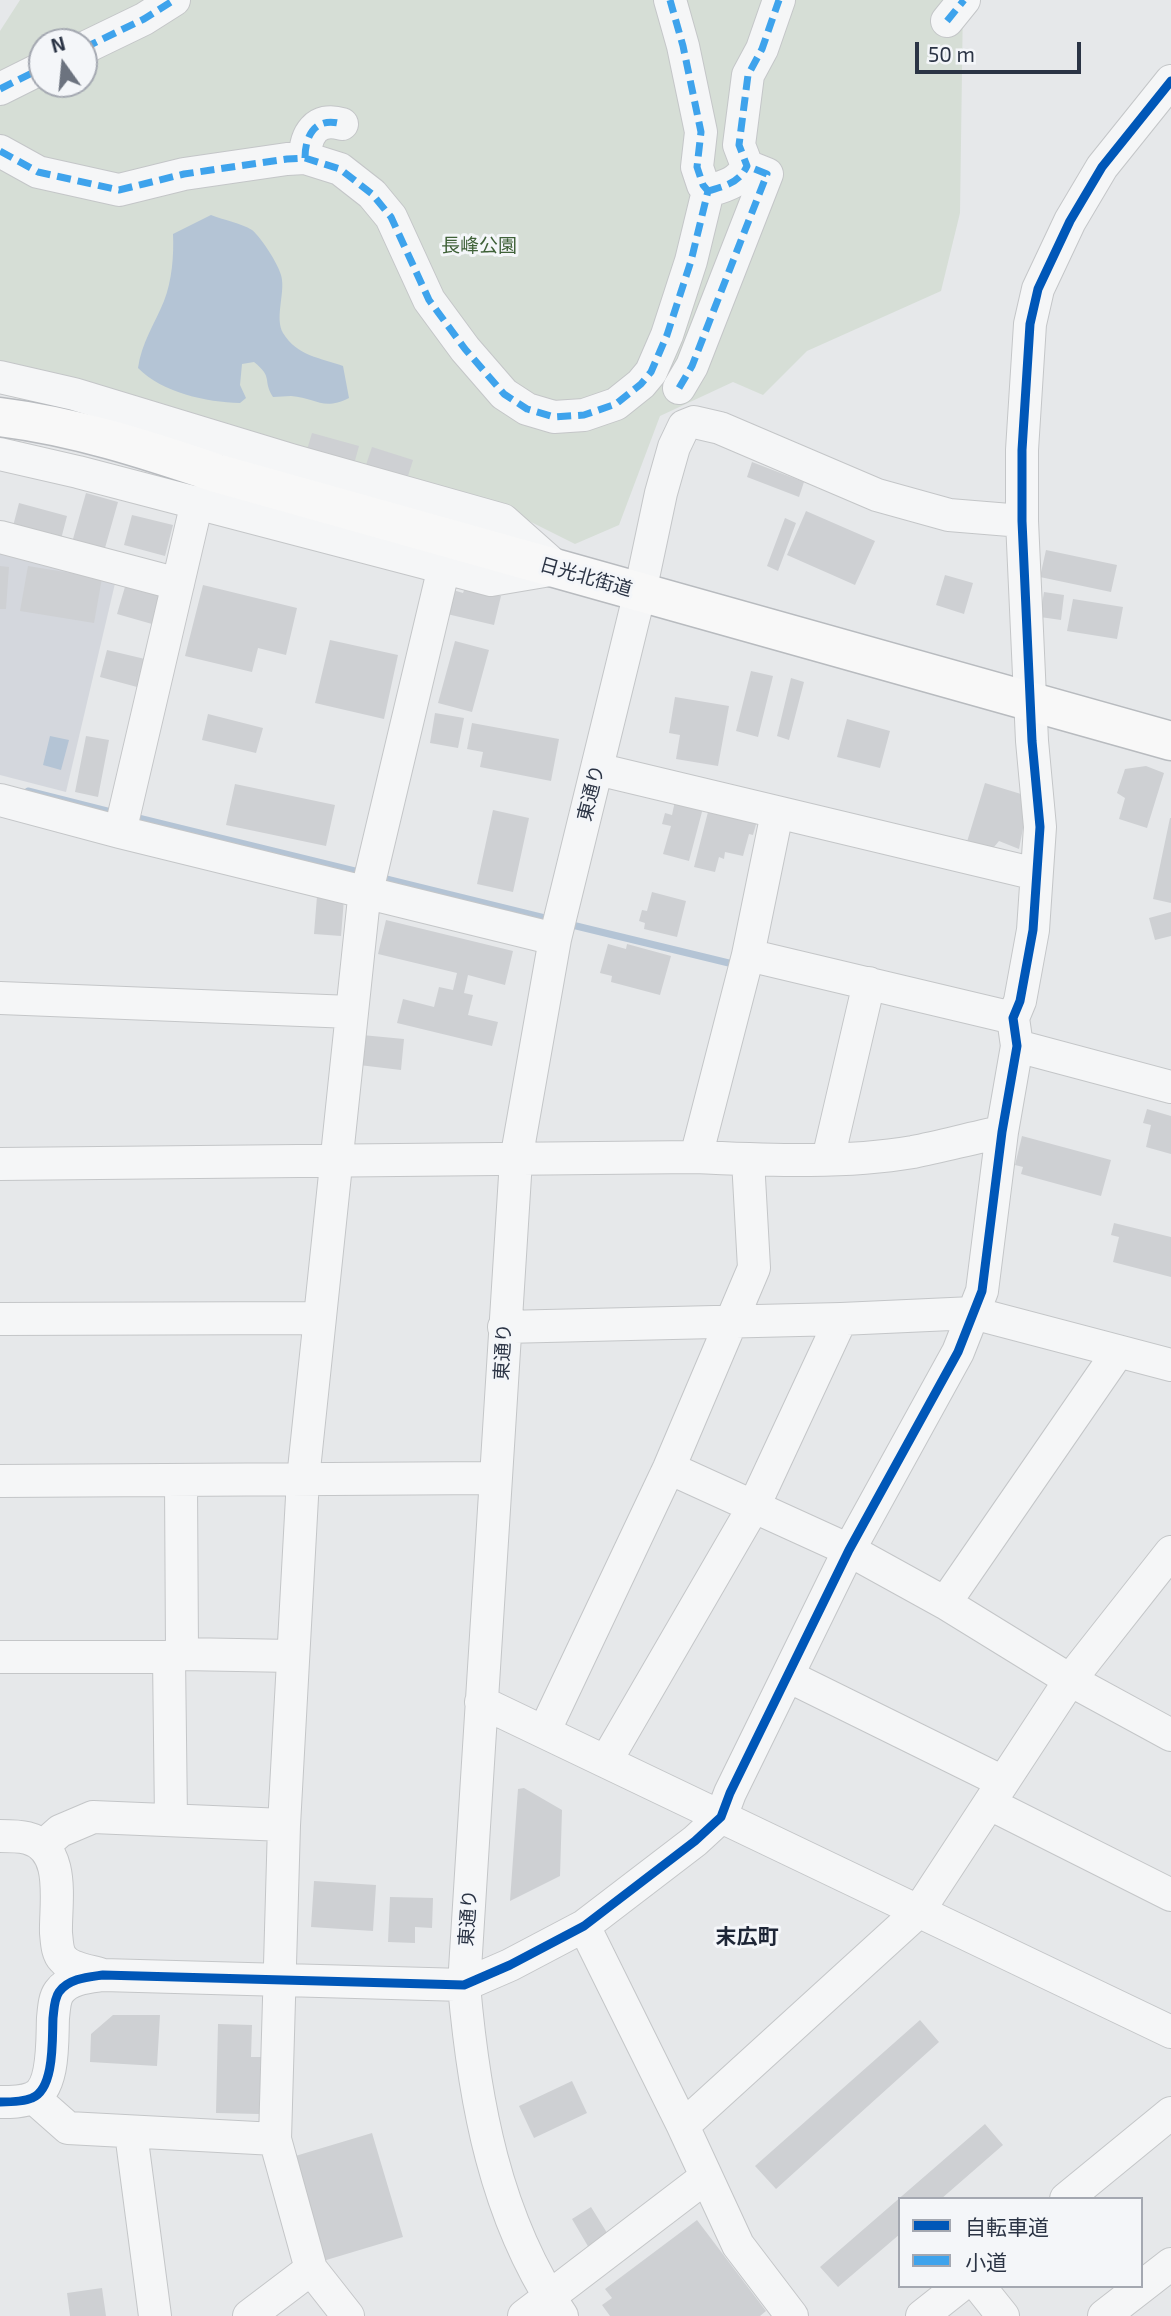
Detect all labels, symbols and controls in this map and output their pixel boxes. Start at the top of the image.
north arrow [28,28,98,98]
scale bar [919,28,1085,72]
text: N [48,31,68,57]
text: 50 m [928,41,975,66]
park label: 長峰公園 [441,235,517,257]
street label: 日光北街道 [537,553,635,601]
street label: 東通り [573,763,609,823]
street label: 東通り [490,1323,516,1381]
street label: 東通り [455,1889,481,1947]
district label: 末広町 [716,1924,778,1950]
legend [898,2197,1143,2288]
text: 自転車道 [965,2214,1049,2239]
text: 小道 [965,2249,1007,2274]

